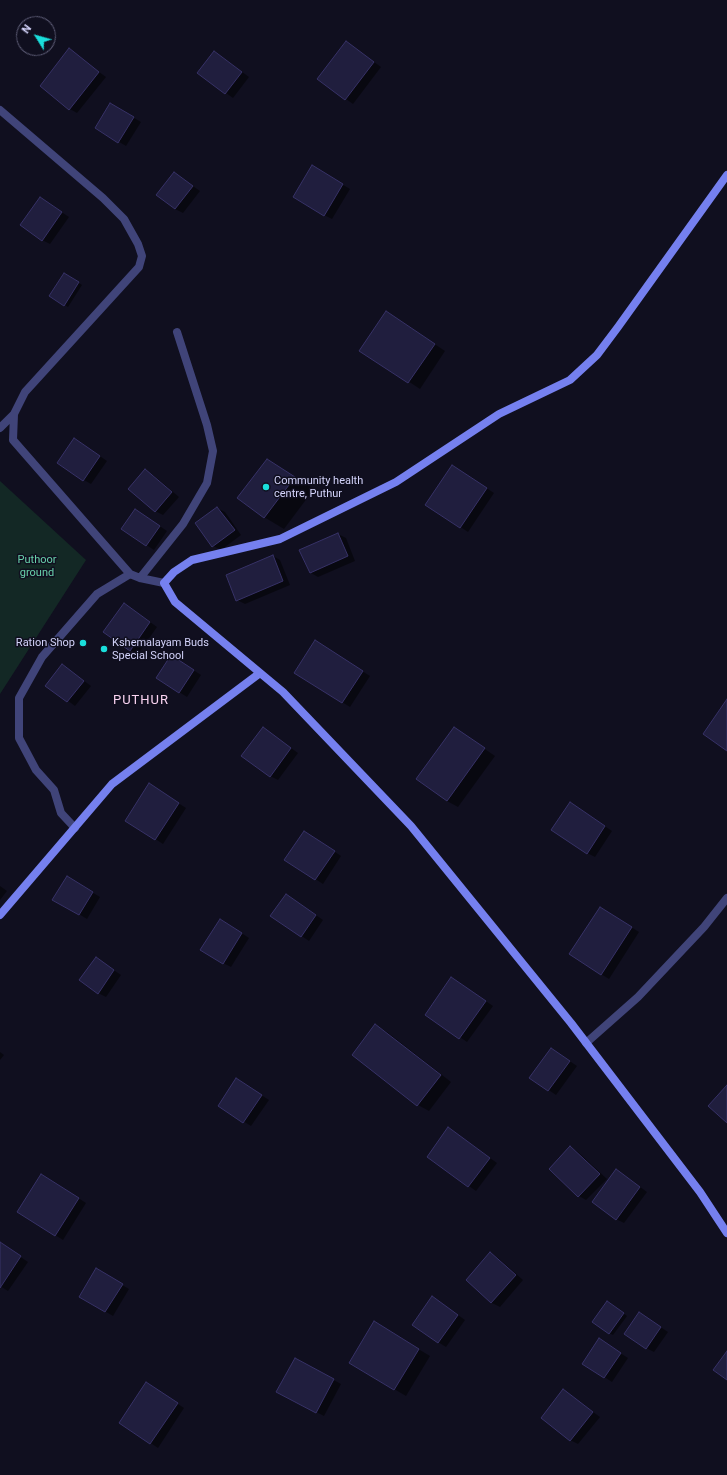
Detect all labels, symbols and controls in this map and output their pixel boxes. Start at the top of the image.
north arrow [16,16,56,56]
text: N [19,22,34,36]
place label: Community health centre, Puthur [274,474,363,500]
marker: Community health centre, Puthur [261,482,271,492]
park label: Puthoor ground [18,553,56,579]
place label: Ration Shop [16,636,75,650]
place label: Kshemalayam Buds Special School [112,636,209,662]
marker: Ration Shop [78,638,88,648]
marker: Kshemalayam Buds Special School [99,644,109,654]
district label: PUTHUR [113,693,169,709]

